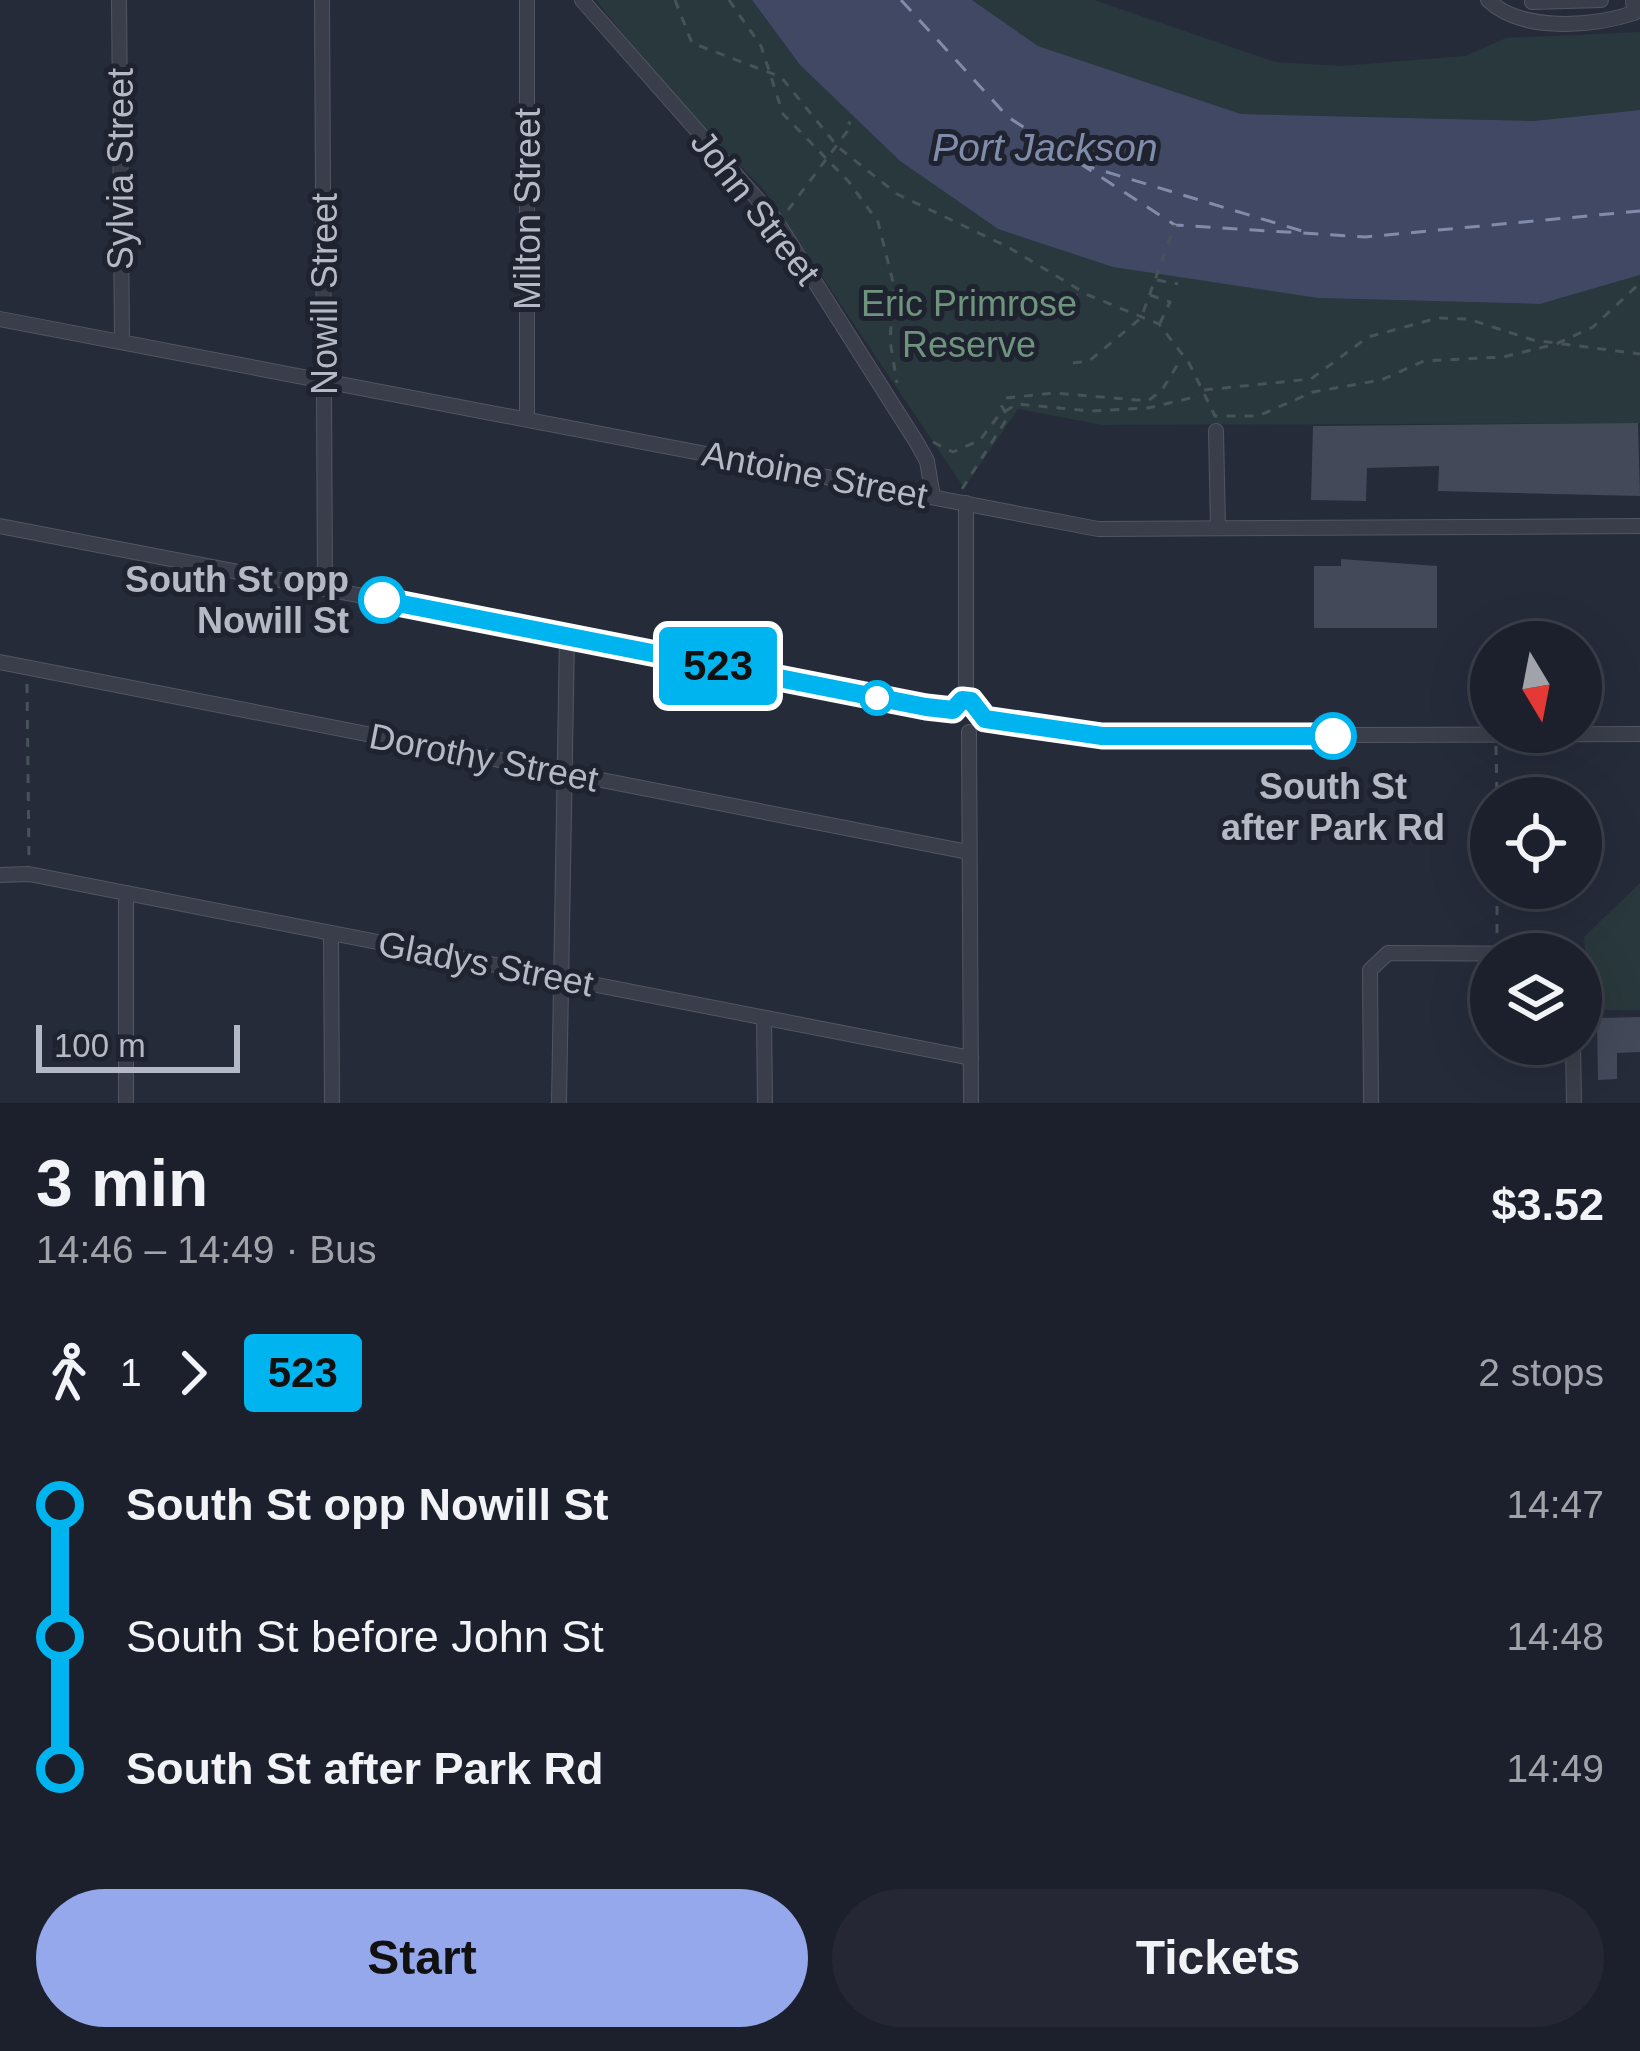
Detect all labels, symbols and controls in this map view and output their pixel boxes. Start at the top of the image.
street label: Sylvia Street [100,68,141,270]
street label: Milton Street [507,108,548,310]
street label: John Street [683,122,828,292]
water label: Port Jackson [932,126,1158,169]
street label: Nowill Street [304,193,345,395]
park label: Eric Primrose Reserve [861,283,1077,365]
street label: Antoine Street [699,433,931,516]
place label: South St opp Nowill St [125,559,349,641]
marker: South St opp Nowill St [360,578,404,622]
north arrow [1470,621,1602,753]
map controls [1470,621,1602,1065]
line badge: 523 [649,627,787,705]
text: 523 [683,642,753,689]
unlabelled marker [861,682,893,714]
marker: South St after Park Rd [1311,714,1355,758]
street label: Dorothy Street [366,715,602,800]
place label: South St after Park Rd [1221,766,1445,848]
button: locate [1470,777,1602,909]
street label: Gladys Street [375,923,597,1004]
button: layers [1470,933,1602,1065]
scale bar [36,1019,240,1072]
text: 100 m [54,1027,146,1064]
text: 3 min [36,1146,208,1220]
text: $3.52 [1491,1179,1604,1230]
text: 14:46 – 14:49 · Bus [36,1228,376,1271]
icon: walk [36,1340,102,1406]
icon: forward [160,1340,226,1406]
text: 523 [268,1349,338,1396]
text: 1 [120,1351,142,1394]
text: 2 stops [1478,1351,1604,1394]
text: South St opp Nowill St [126,1479,608,1530]
text: 14:47 [1506,1483,1604,1526]
text: South St before John St [126,1611,604,1662]
text: 14:48 [1506,1615,1604,1658]
text: South St after Park Rd [126,1743,604,1794]
text: 14:49 [1506,1747,1604,1790]
button: Start [36,1889,808,2027]
button: Tickets [832,1889,1604,2027]

